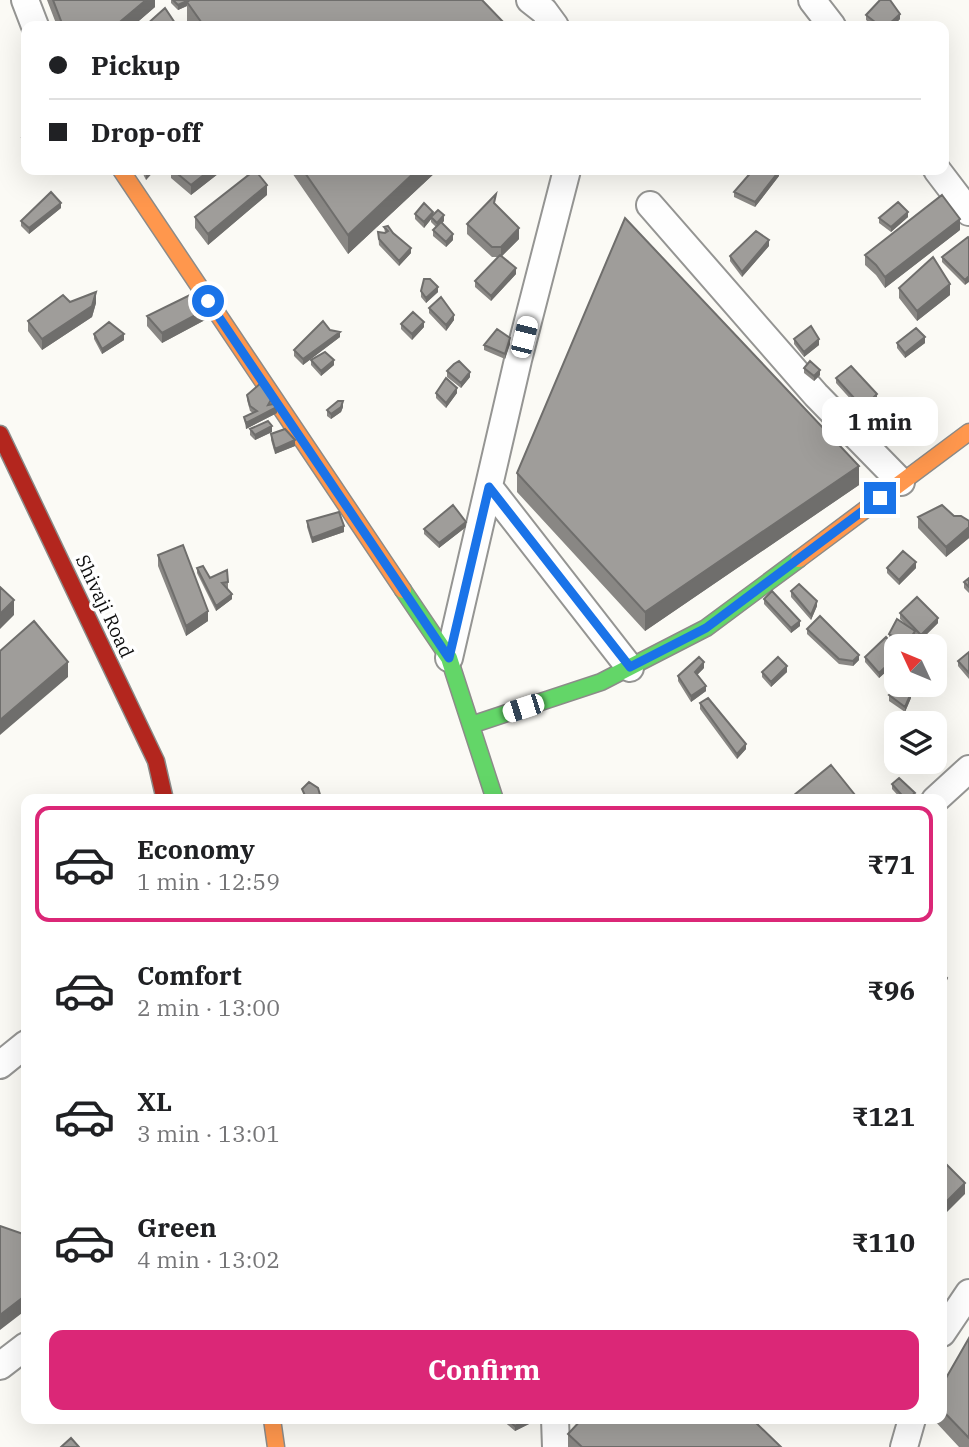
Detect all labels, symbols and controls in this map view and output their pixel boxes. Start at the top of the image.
text: Pickup [91,48,181,82]
text: Drop-off [91,115,202,149]
route start [192,285,224,317]
car [509,314,540,360]
callout: 1 min [822,396,938,446]
text: 1 min [848,406,912,436]
route end [864,482,896,514]
street label: Shivaji Road [71,551,139,661]
north arrow [884,634,947,696]
map controls [884,634,947,774]
car [500,692,547,724]
button: layers [884,711,947,774]
text: Economy [137,832,255,866]
icon: car [53,833,116,896]
text: ₹71 [867,847,915,881]
text: 1 min · 12:59 [137,866,280,896]
text: Comfort [137,958,242,992]
icon: car [53,959,116,1022]
text: ₹96 [867,973,915,1007]
text: 2 min · 13:00 [137,992,280,1022]
text: XL [137,1084,172,1118]
icon: car [53,1085,116,1148]
text: ₹121 [852,1099,915,1133]
text: 3 min · 13:01 [137,1118,280,1148]
text: Green [137,1210,217,1244]
icon: car [53,1211,116,1274]
text: ₹110 [852,1225,915,1259]
text: 4 min · 13:02 [137,1244,280,1274]
button: Confirm [49,1330,919,1410]

